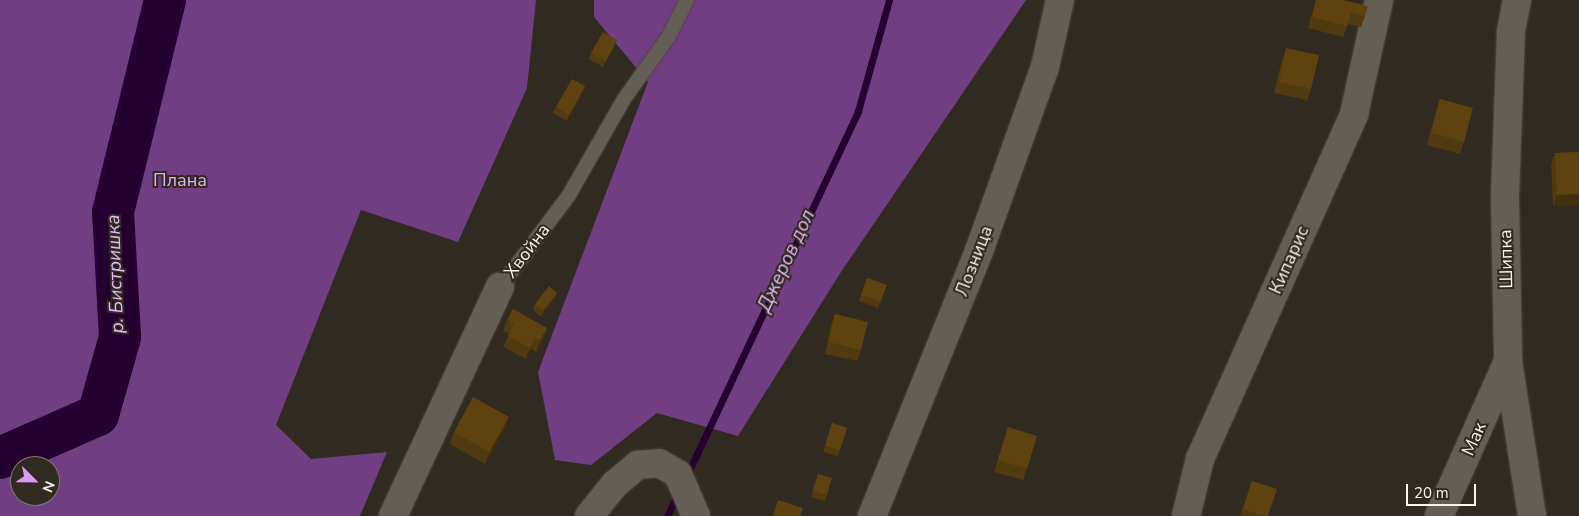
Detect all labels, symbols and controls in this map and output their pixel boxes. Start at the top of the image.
park label: Плана [153,169,207,191]
water label: Джеров дол [753,206,821,316]
water label: р. Бистришка [103,214,129,334]
street label: Хвойна [500,220,554,282]
street label: Лозница [951,223,997,299]
street label: Кипарис [1264,223,1314,297]
street label: Шипка [1495,229,1517,289]
street label: Мак [1457,419,1491,459]
north arrow [10,456,60,506]
scale bar [1409,474,1479,506]
text: N [38,478,59,495]
text: 20 m [1414,483,1449,503]

